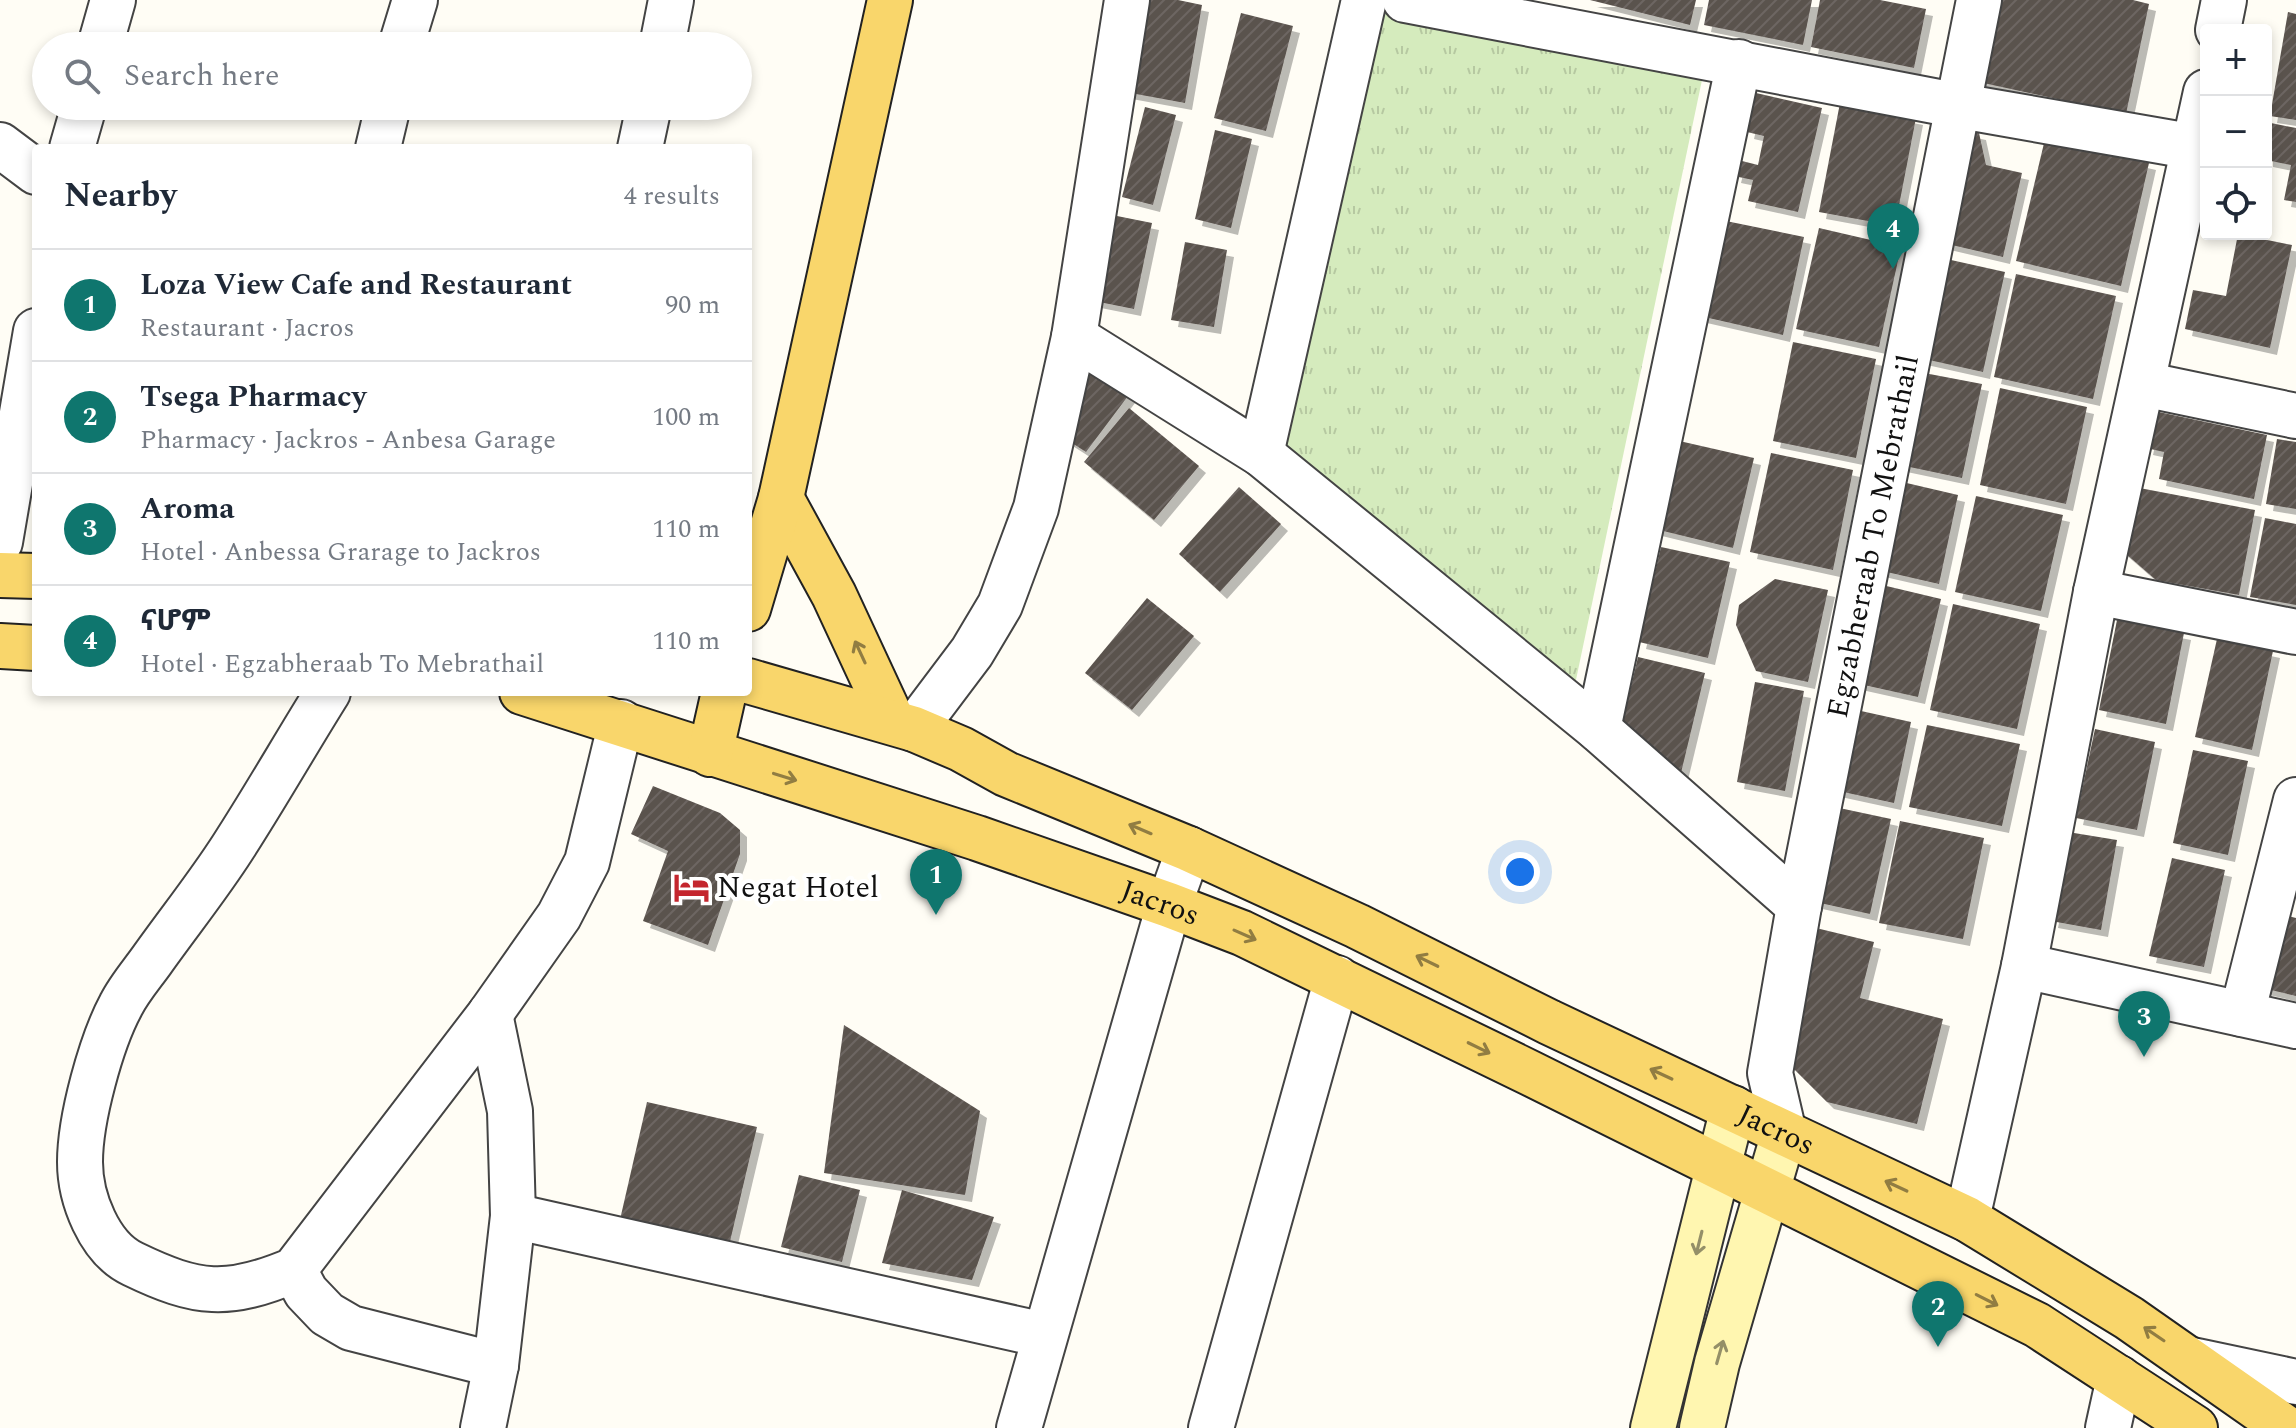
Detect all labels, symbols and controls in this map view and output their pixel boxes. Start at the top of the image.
map controls [2200,24,2272,240]
button: + [2200,24,2272,96]
search box [32,32,752,120]
text: Search here [124,53,280,99]
icon: search [60,54,104,98]
button: − [2200,96,2272,168]
button: locate [2200,168,2272,240]
text: Nearby [64,170,177,222]
text: 4 results [624,176,720,216]
pin: 4 [1867,203,1919,269]
text: Loza View Cafe and Restaurant [140,262,572,308]
text: 1 [83,285,97,325]
text: 90 m [665,285,720,325]
text: Restaurant · Jacros [140,308,355,348]
street label: Egzabheraab To Mebrathail [1815,351,1932,722]
text: Tsega Pharmacy [140,374,366,420]
text: 2 [83,397,97,437]
text: 100 m [652,397,720,437]
text: Pharmacy · Jackros - Anbesa Garage [140,420,556,460]
text: Aroma [140,486,235,532]
text: 3 [83,509,97,549]
text: 110 m [652,509,720,549]
text: Hotel · Anbessa Grarage to Jackros [140,532,541,572]
text: ናሆም [140,598,211,644]
text: 4 [83,621,97,661]
text: 110 m [652,621,720,661]
one-way arrow [852,640,867,664]
text: Hotel · Egzabheraab To Mebrathail [140,644,544,684]
one-way arrow [772,771,797,786]
one-way arrow [1128,820,1153,835]
pin: 1 [910,849,962,915]
your location [1500,852,1540,892]
place label: Negat Hotel [717,865,879,911]
hotel icon: Negat Hotel [672,868,710,906]
street label: Jacros [1114,868,1206,939]
one-way arrow [1233,929,1257,944]
one-way arrow [1416,953,1440,968]
pin: 3 [2118,991,2170,1057]
one-way arrow [1467,1041,1491,1056]
one-way arrow [1650,1066,1674,1081]
street label: Jacros [1730,1092,1822,1168]
one-way arrow [1884,1178,1908,1193]
one-way arrow [1691,1230,1706,1256]
pin: 2 [1912,1281,1964,1347]
one-way arrow [1975,1293,1999,1308]
one-way arrow [2143,1326,2165,1343]
one-way arrow [1713,1340,1728,1366]

